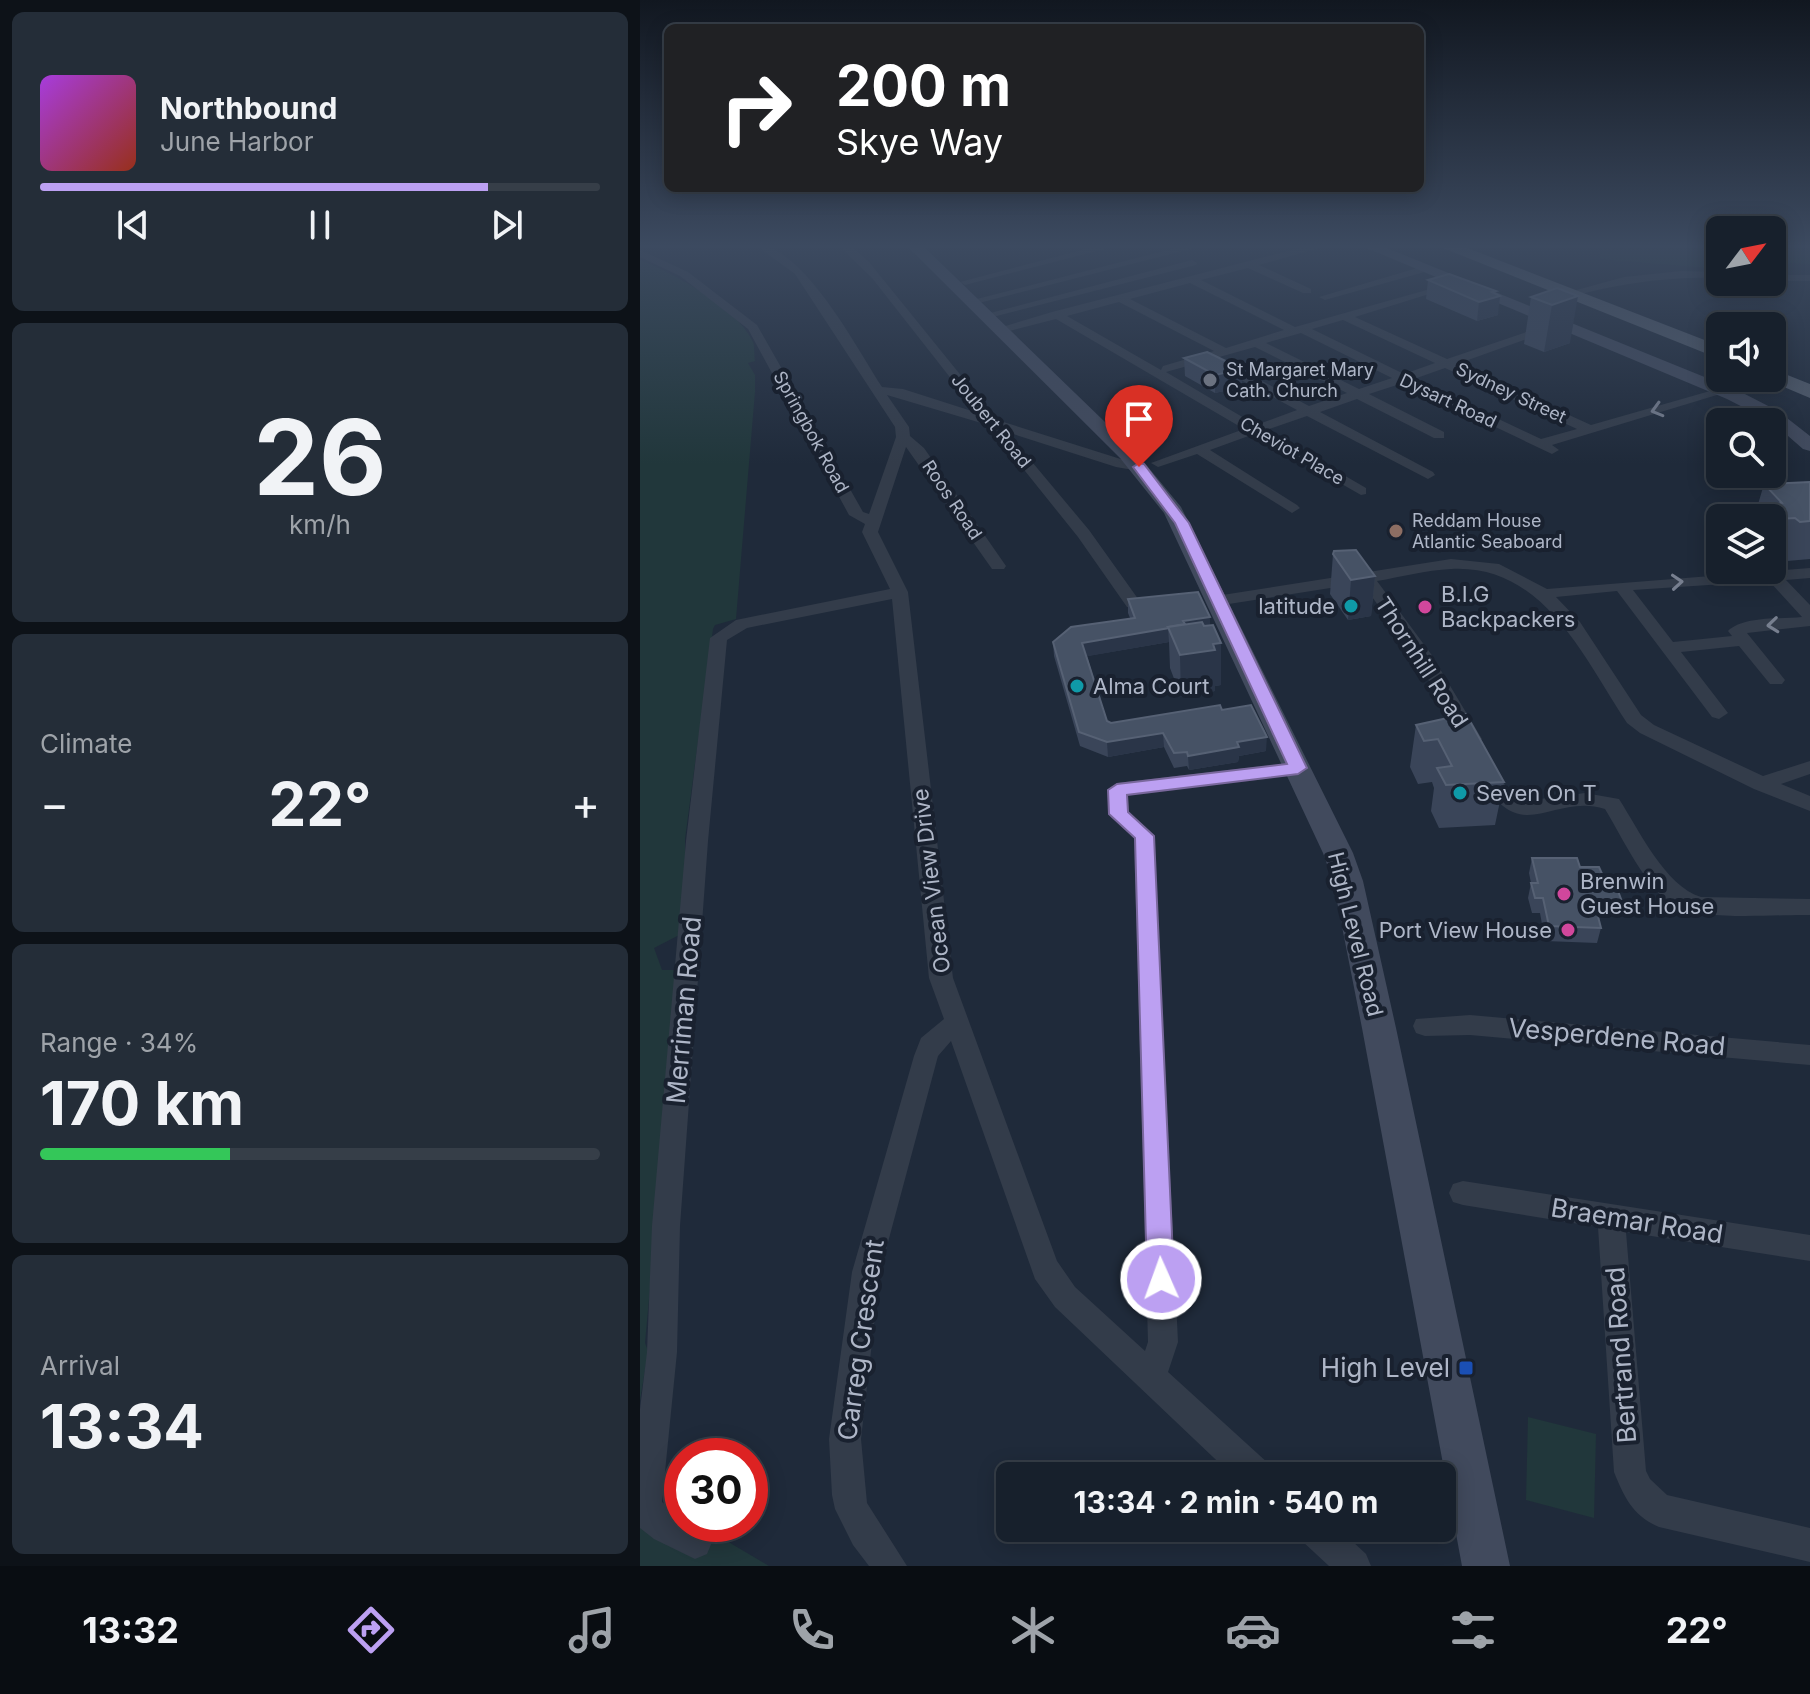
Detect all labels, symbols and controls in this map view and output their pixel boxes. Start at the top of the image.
text: 200 m [836,52,1011,120]
icon: right [704,56,808,160]
text: Northbound [160,90,337,126]
text: Skye Way [836,120,1003,164]
text: June Harbor [160,126,313,157]
icon: previous [111,203,155,247]
icon: pause [298,203,342,247]
icon: next [485,203,529,247]
north arrow [1706,216,1786,296]
map controls [1706,216,1786,584]
button: sound [1706,312,1786,392]
street label: Sydney Street [1453,358,1570,427]
place label: St Margaret Mary Cath. Church [1226,359,1374,401]
street label: Springbok Road [769,367,854,496]
street label: Dysart Road [1397,369,1500,432]
street label: Joubert Road [947,370,1036,472]
marker: St Margaret Mary Cath. Church [1201,371,1219,389]
pin [1105,385,1173,467]
text: 26 [253,394,387,520]
icon: arrive [1117,397,1161,441]
one-way arrow [1651,401,1664,417]
button: search [1706,408,1786,488]
street label: Cheviot Place [1236,412,1348,489]
street label: Roos Road [918,456,987,543]
button: layers [1706,504,1786,584]
text: km/h [289,509,351,540]
place label: Reddam House Atlantic Seaboard [1412,510,1563,552]
marker: Reddam House Atlantic Seaboard [1387,522,1405,540]
one-way arrow [1671,574,1684,591]
place label: B.I.G Backpackers [1441,581,1575,632]
street label: Thornhill Road [1370,592,1474,732]
place label: latitude [1258,593,1335,619]
marker: latitude [1342,597,1360,615]
marker: B.I.G Backpackers [1416,598,1434,616]
one-way arrow [1766,616,1779,633]
place label: Alma Court [1093,673,1209,699]
marker: Alma Court [1068,677,1086,695]
text: Climate [40,728,132,759]
text: 22° [268,768,372,840]
text: − [40,777,69,831]
text: + [571,777,600,831]
place label: Seven On T [1476,780,1597,806]
marker: Seven On T [1451,784,1469,802]
street label: Ocean View Drive [907,787,955,975]
street label: High Level Road [1323,849,1389,1019]
place label: Brenwin Guest House [1580,868,1714,919]
marker: Brenwin Guest House [1555,885,1573,903]
street label: Merriman Road [660,915,707,1105]
place label: Port View House [1379,917,1552,943]
marker: Port View House [1559,921,1577,939]
street label: Vesperdene Road [1507,1012,1727,1061]
text: Range · 34% [40,1027,198,1058]
text: 170 km [40,1067,244,1139]
street label: Braemar Road [1549,1192,1725,1249]
street label: Carreg Crescent [831,1237,890,1442]
position arrow [1119,1237,1203,1321]
street label: Bertrand Road [1599,1266,1642,1444]
text: Arrival [40,1350,120,1381]
place label: High Level [1321,1352,1450,1383]
marker: High Level [1457,1359,1475,1377]
text: 13:34 [40,1390,204,1462]
speed limit sign: 30 [664,1438,768,1542]
text: 13:34 · 2 min · 540 m [1074,1484,1378,1520]
icon: directions [343,1602,399,1658]
icon: music [564,1602,620,1658]
icon: phone [784,1602,840,1658]
icon: climate [1005,1602,1061,1658]
icon: car [1225,1602,1281,1658]
icon: filters [1445,1602,1501,1658]
text: 13:32 [82,1608,179,1652]
text: 22° [1666,1608,1728,1652]

